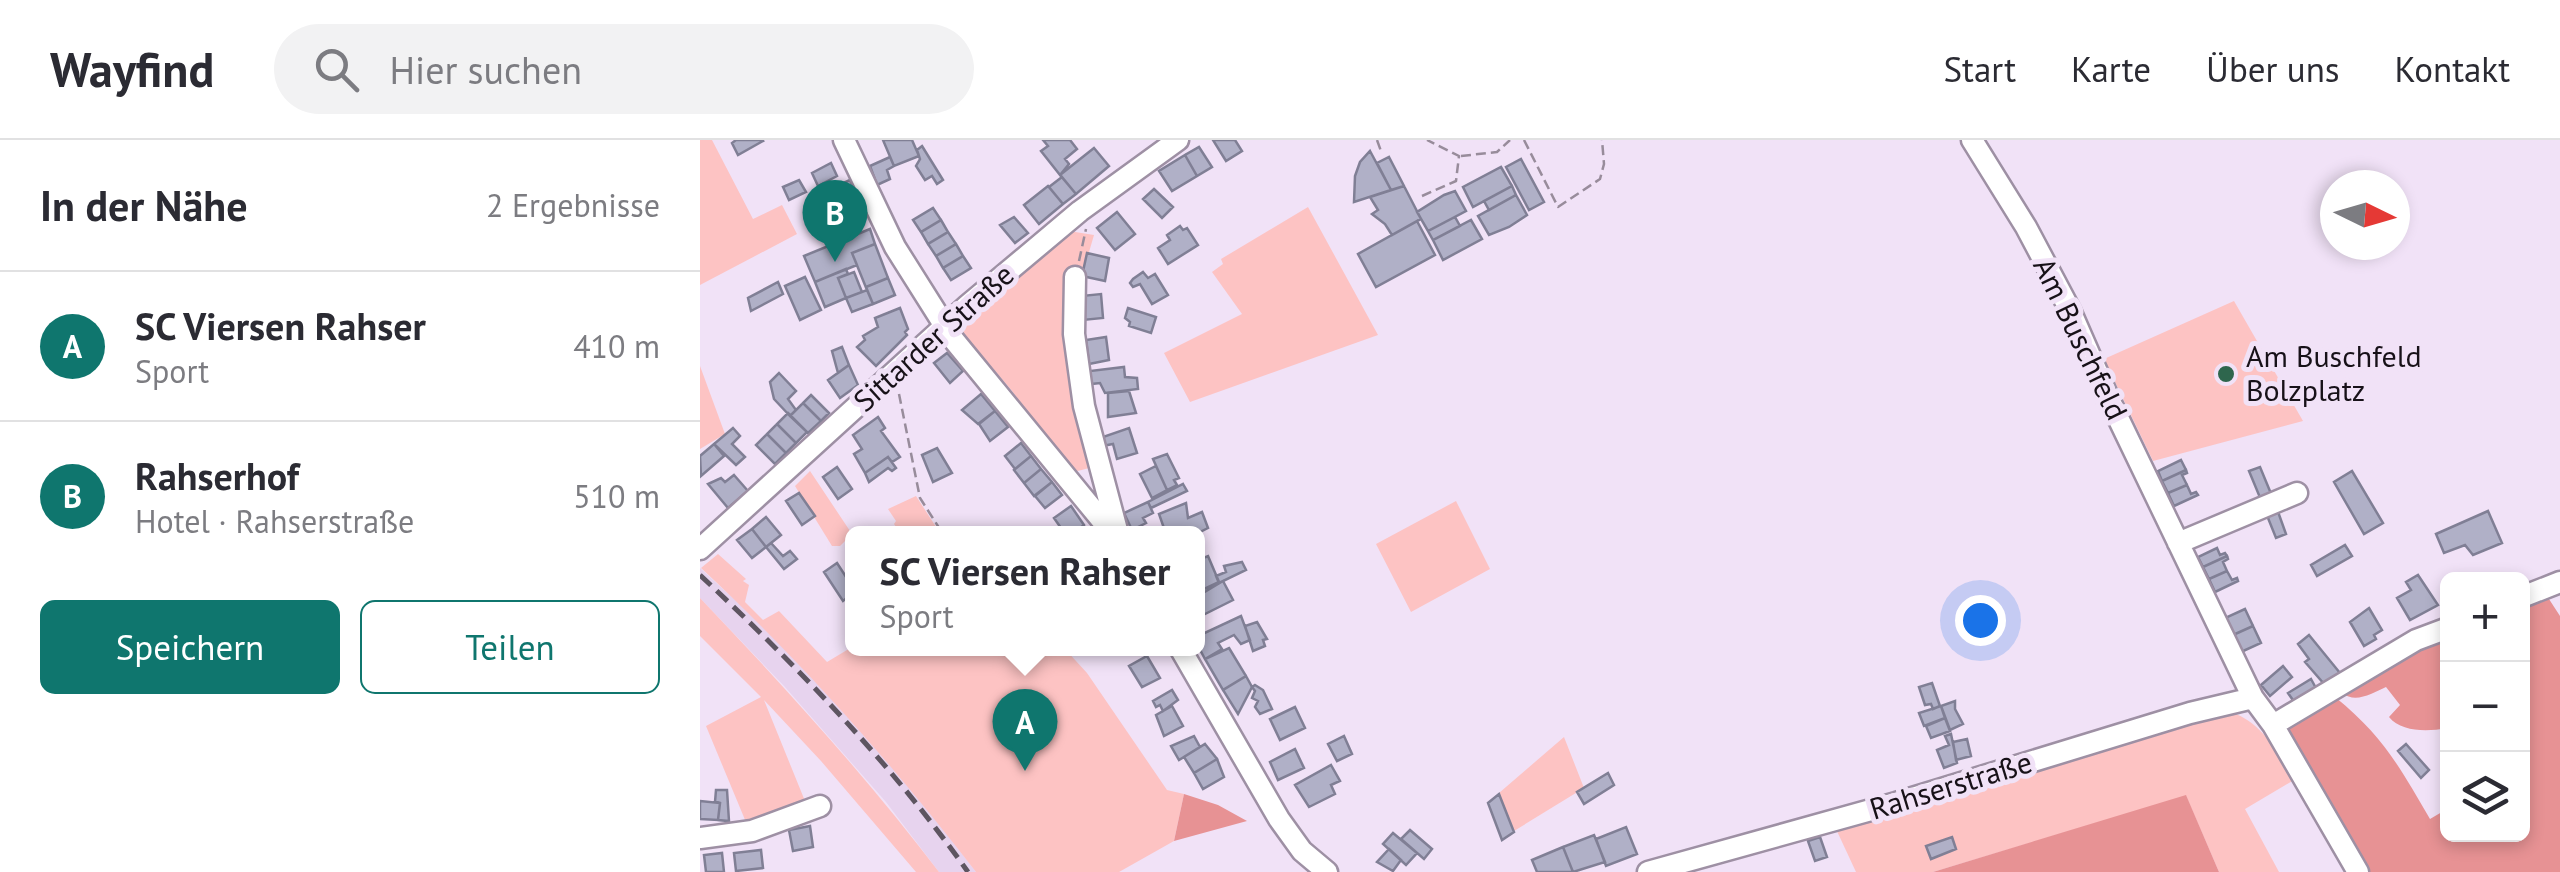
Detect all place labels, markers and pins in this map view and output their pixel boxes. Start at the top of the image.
pin: B [802,179,868,262]
place label: Am Buschfeld Bolzplatz [2246,336,2422,409]
marker: Am Buschfeld Bolzplatz [2215,363,2237,385]
pin: A [992,688,1058,771]

